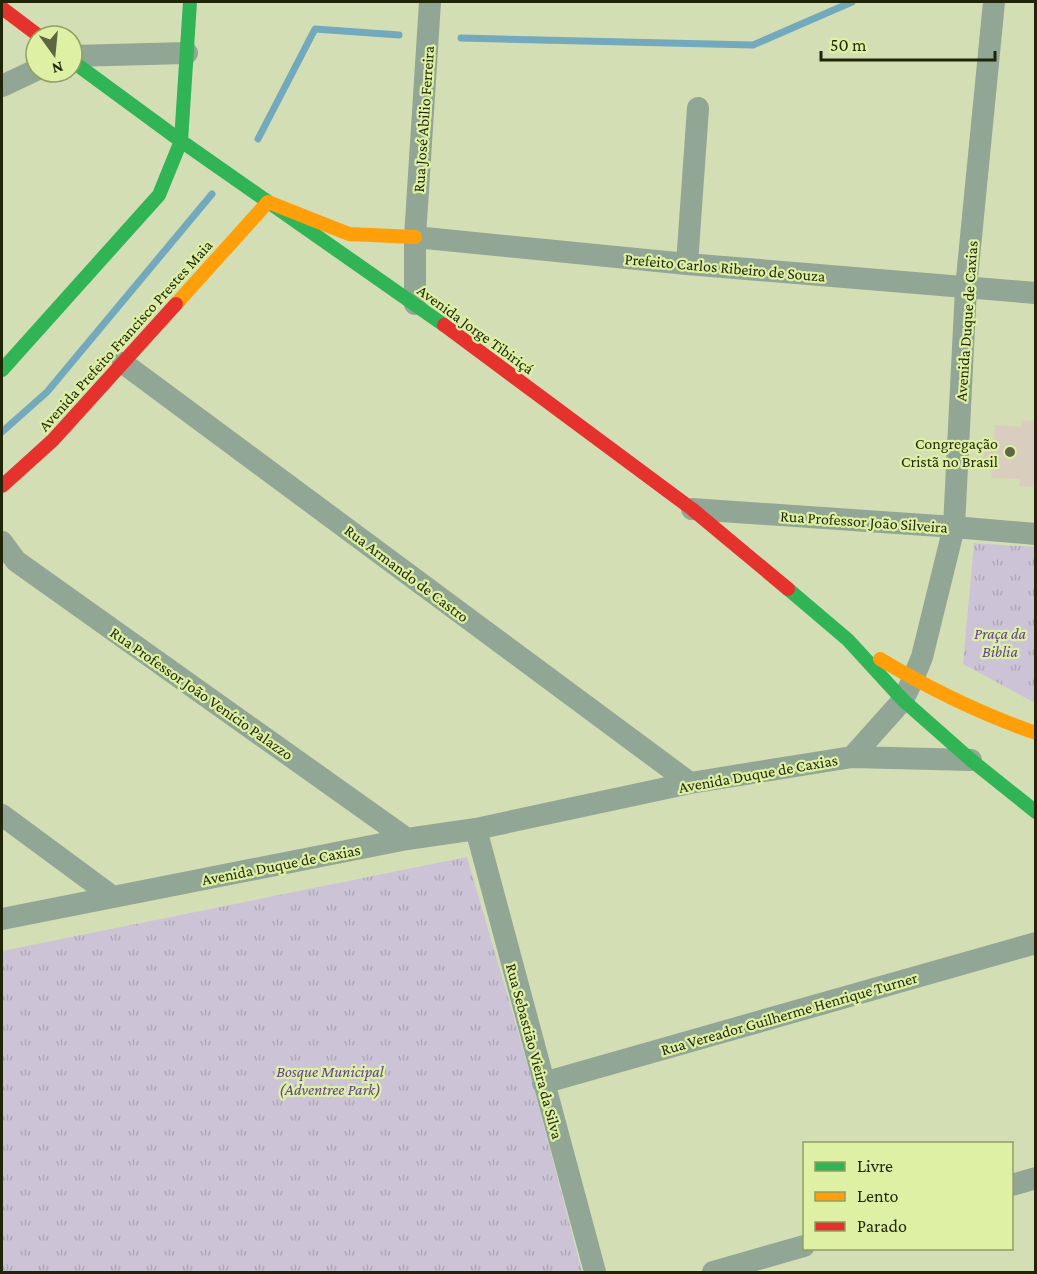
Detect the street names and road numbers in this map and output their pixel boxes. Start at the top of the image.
street label: Rua José Abilio Ferreira [410,45,438,193]
street label: Avenida Prefeito Francisco Prestes Maia [35,236,216,434]
street label: Avenida Duque de Caxias [952,240,982,402]
street label: Prefeito Carlos Ribeiro de Souza [624,250,827,285]
street label: Avenida Jorge Tibiriçá [414,281,538,378]
street label: Rua Professor João Silveira [780,507,949,537]
street label: Rua Armando de Castro [341,521,472,626]
street label: Rua Professor João Venício Palazzo [107,624,296,764]
street label: Avenida Duque de Caxias [677,751,839,797]
street label: Avenida Duque de Caxias [200,841,362,889]
street label: Rua Sebastião Vieira da Silva [503,961,566,1141]
street label: Rua Vereador Guilherme Henrique Turner [659,969,920,1059]

